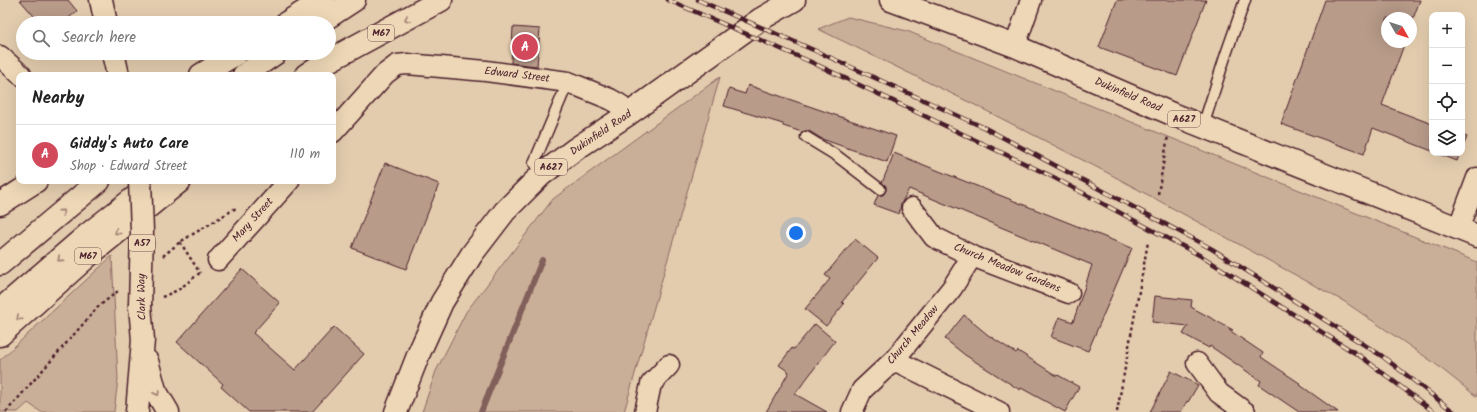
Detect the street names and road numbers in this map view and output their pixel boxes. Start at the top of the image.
road number: M67 [368,25,394,41]
street label: Edward Street [483,62,552,88]
street label: Dukinfield Road [1092,73,1165,117]
street label: Dukinfield Road [566,105,636,160]
road number: A627 [1168,111,1200,127]
road number: A627 [535,159,567,175]
street label: Mary Street [228,193,279,246]
road number: A57 [129,235,155,251]
street label: Church Meadow Gardens [951,238,1064,298]
road number: M67 [75,248,101,264]
street label: Clark Way [133,273,151,320]
street label: Church Meadow [883,301,944,369]

